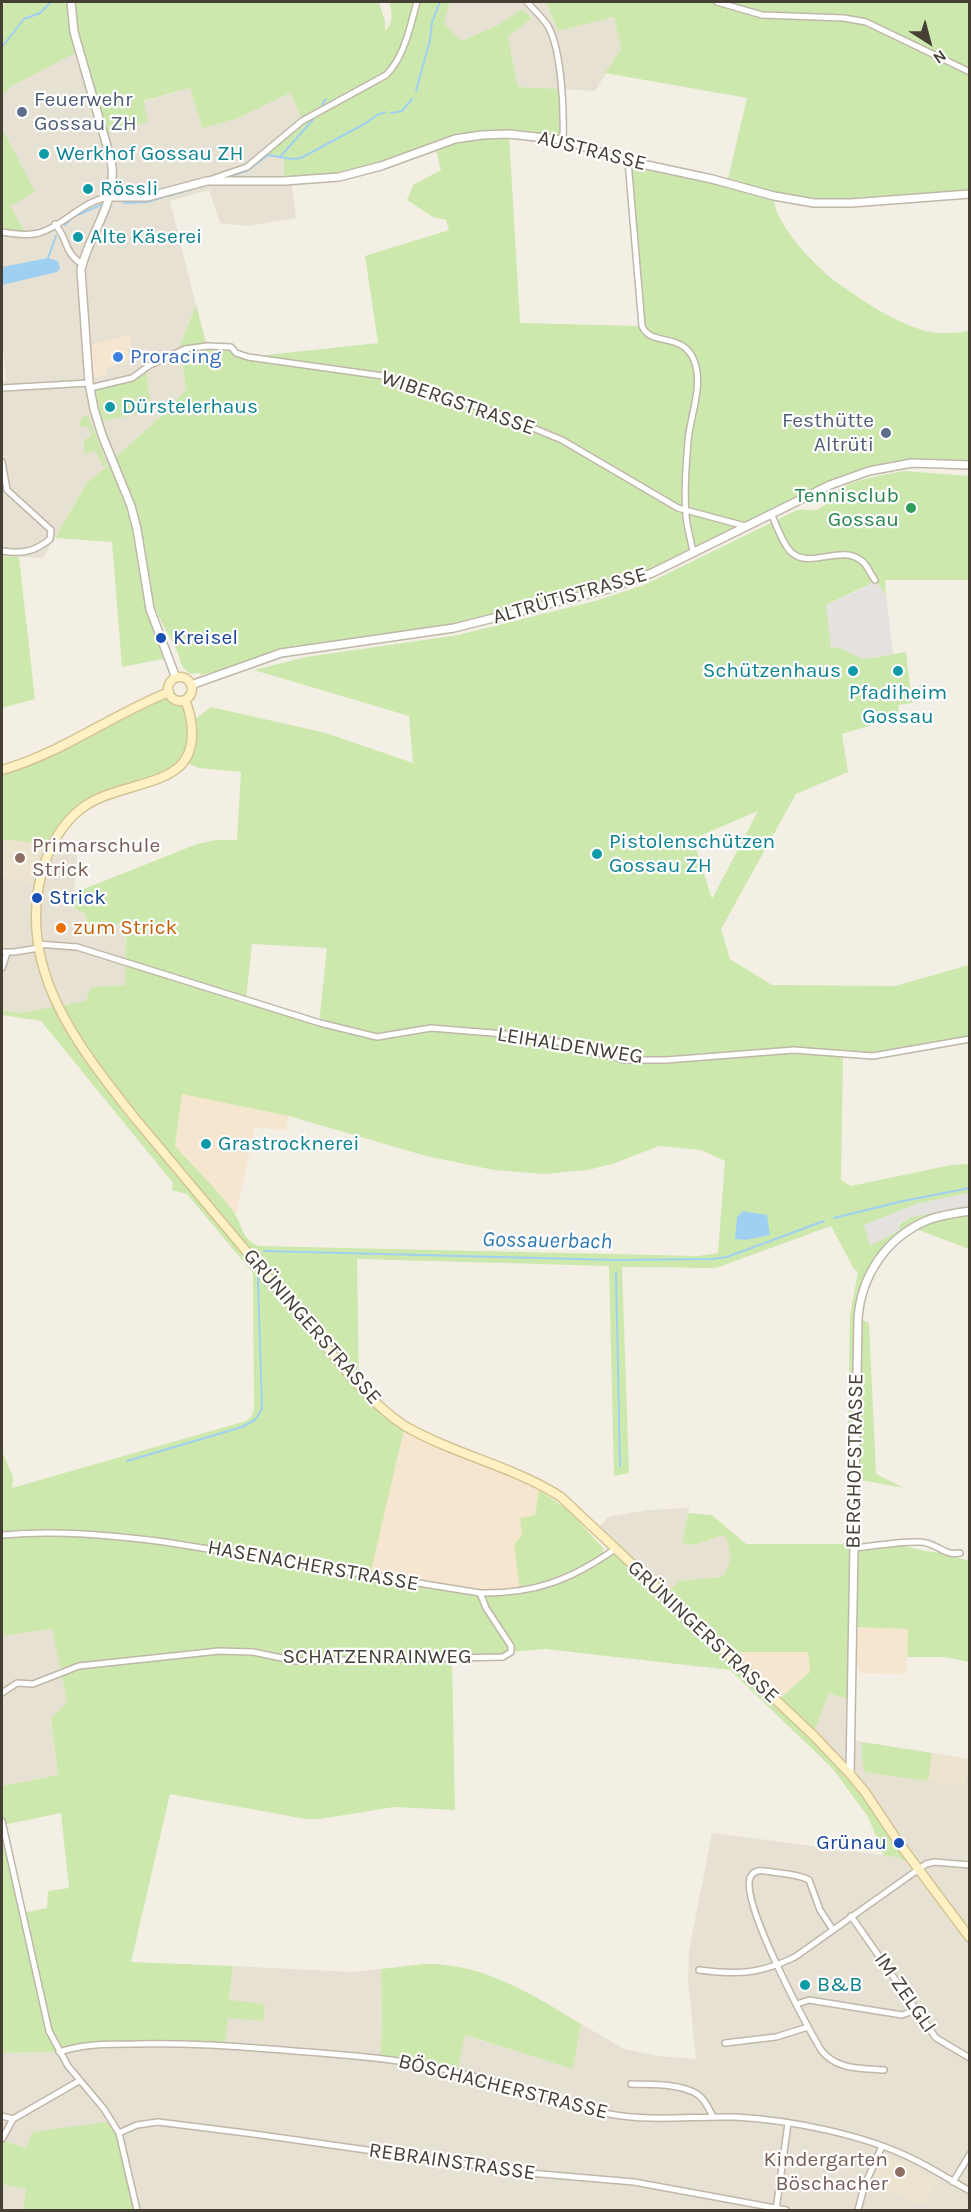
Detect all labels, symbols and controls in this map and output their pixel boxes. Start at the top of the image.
north arrow [899,12,959,72]
text: N [930,46,950,68]
place label: Feuerwehr Gossau ZH [34,87,137,137]
marker: Feuerwehr Gossau ZH [15,105,29,119]
street label: AUSTRASSE [535,125,649,177]
place label: Werkhof Gossau ZH [56,141,243,167]
marker: Werkhof Gossau ZH [37,147,51,161]
place label: Rössli [100,176,159,202]
marker: Rössli [81,182,95,196]
place label: Alte Käserei [90,224,202,250]
marker: Alte Käserei [71,230,85,244]
place label: Proracing [130,344,221,370]
marker: Proracing [111,350,125,364]
street label: WIBERGSTRASSE [378,365,538,441]
place label: Dürstelerhaus [122,394,258,420]
marker: Dürstelerhaus [103,400,117,414]
place label: Festhütte Altrüti [782,408,874,458]
marker: Festhütte Altrüti [879,426,893,440]
place label: Tennisclub Gossau [795,483,899,533]
marker: Tennisclub Gossau [904,501,918,515]
street label: ALTRÜTISTRASSE [490,562,650,630]
place label: Kreisel [173,625,238,651]
marker: Kreisel [154,631,168,645]
place label: Schützenhaus [703,658,841,684]
marker: Schützenhaus [846,664,860,678]
marker: Pfadiheim Gossau [891,664,905,678]
place label: Pfadiheim Gossau [849,680,947,730]
place label: Pistolenschützen Gossau ZH [609,829,775,879]
place label: Primarschule Strick [32,833,160,883]
marker: Pistolenschützen Gossau ZH [590,847,604,861]
marker: Primarschule Strick [13,851,27,865]
place label: Strick [49,885,106,911]
marker: Strick [30,891,44,905]
place label: zum Strick [73,915,177,941]
marker: zum Strick [54,921,68,935]
street label: LEIHALDENWEG [495,1022,645,1070]
place label: Grastrocknerei [218,1131,359,1157]
marker: Grastrocknerei [199,1137,213,1151]
water label: Gossauerbach [482,1227,612,1255]
street label: GRÜNINGERSTRASSE [237,1244,387,1410]
street label: BERGHOFSTRASSE [841,1373,869,1549]
street label: HASENACHERSTRASSE [205,1535,421,1597]
street label: GRÜNINGERSTRASSE [622,1555,784,1709]
street label: SCHATZENRAINWEG [282,1644,472,1670]
place label: Grünau [816,1830,887,1856]
marker: Grünau [892,1836,906,1850]
street label: IM ZELGLI [868,1948,942,2038]
place label: B&B [817,1972,862,1998]
marker: B&B [798,1978,812,1992]
street label: BÖSCHACHERSTRASSE [396,2049,610,2125]
street label: REBRAINSTRASSE [367,2138,537,2186]
place label: Kindergarten Böschacher [763,2147,888,2197]
marker: Kindergarten Böschacher [893,2165,907,2179]

